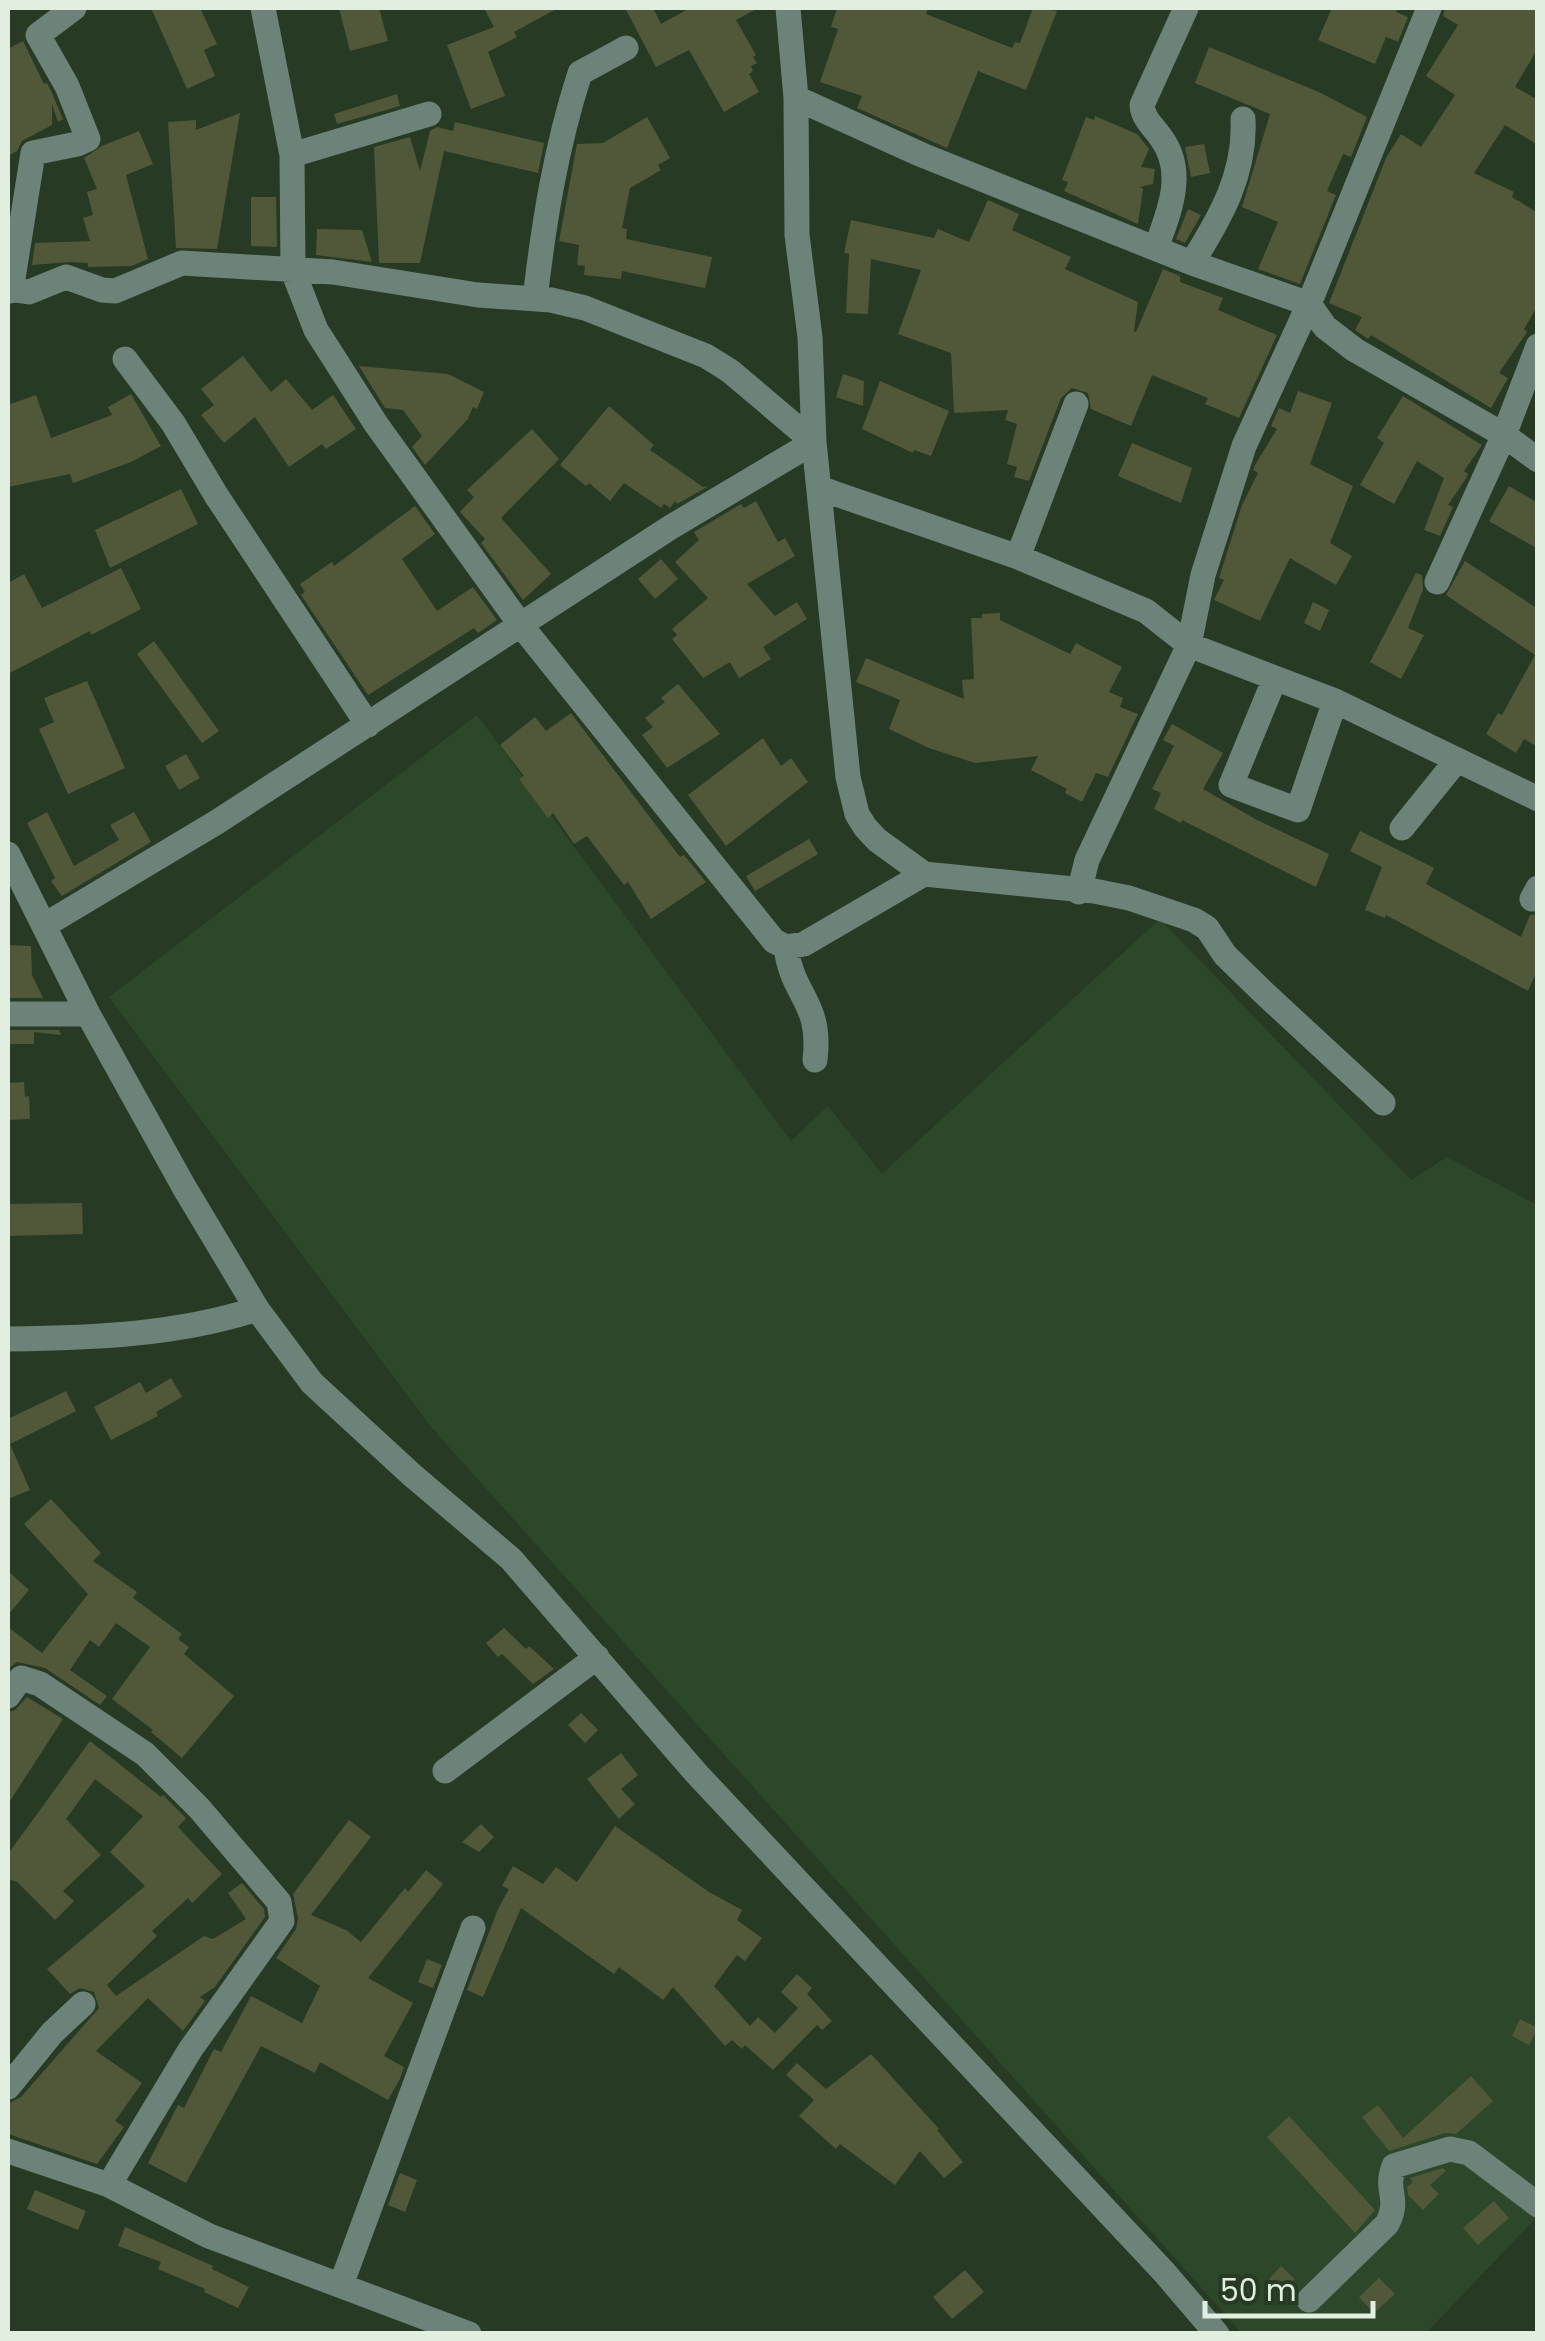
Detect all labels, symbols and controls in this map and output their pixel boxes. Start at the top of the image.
scale bar [1205,2256,1372,2318]
text: 50 m [1220,2269,1297,2312]

